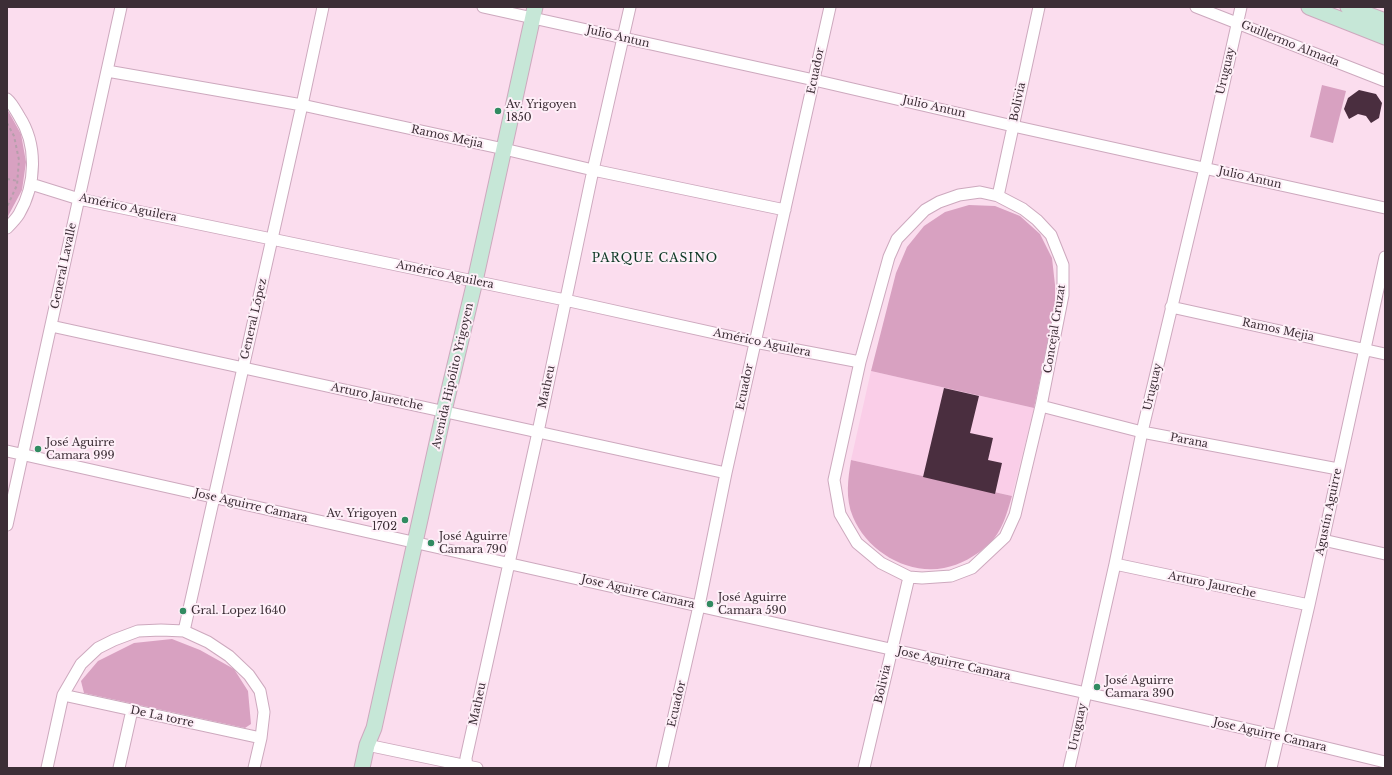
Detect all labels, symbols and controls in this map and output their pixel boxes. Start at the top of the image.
street label: Guillermo Almada [1239,18,1341,70]
street label: Julio Antun [585,23,651,51]
street label: Uruguay [1214,46,1238,96]
street label: Ecuador [805,47,827,95]
street label: Bolivia [1007,81,1029,123]
street label: Julio Antun [901,93,967,121]
place label: Av. Yrigoyen 1850 [506,98,577,124]
marker: Av. Yrigoyen 1850 [493,106,503,116]
street label: Ramos Mejia [410,123,484,151]
street label: Julio Antun [1217,164,1283,192]
street label: Américo Aguilera [78,191,178,225]
street label: General Lavalle [48,222,80,310]
district label: PARQUE CASINO [592,252,718,266]
street label: Américo Aguilera [395,258,495,292]
street label: General López [238,277,270,361]
street label: Concejal Cruzat [1041,284,1069,374]
street label: Avenida Hipólito Yrigoyen [430,302,476,450]
street label: Ramos Mejia [1241,316,1315,344]
street label: Américo Aguilera [712,326,812,360]
street label: Uruguay [1141,362,1165,412]
street label: Ecuador [734,363,756,411]
street label: Matheu [536,364,558,410]
street label: Arturo Jauretche [330,381,424,413]
street label: Parana [1169,431,1209,451]
place label: José Aguirre Camara 999 [46,436,115,462]
marker: José Aguirre Camara 999 [33,444,43,454]
street label: Agustín Aguirre [1313,467,1345,557]
street label: Jose Aguirre Camara [193,487,309,525]
place label: Av. Yrigoyen 1702 [326,507,397,533]
marker: Av. Yrigoyen 1702 [400,515,410,525]
place label: José Aguirre Camara 790 [439,530,508,556]
marker: José Aguirre Camara 790 [426,538,436,548]
street label: Arturo Jaureche [1167,569,1257,601]
street label: Jose Aguirre Camara [580,573,696,611]
place label: José Aguirre Camara 590 [718,591,787,617]
marker: José Aguirre Camara 590 [705,599,715,609]
place label: Gral. Lopez 1640 [191,604,286,618]
marker: Gral. Lopez 1640 [178,606,188,616]
street label: Jose Aguirre Camara [896,645,1012,683]
street label: Bolivia [872,663,894,705]
place label: José Aguirre Camara 390 [1105,674,1174,700]
street label: Ecuador [665,680,689,728]
street label: Matheu [467,681,489,727]
marker: José Aguirre Camara 390 [1092,682,1102,692]
street label: Uruguay [1066,702,1090,752]
street label: De La torre [129,704,195,730]
street label: Jose Aguirre Camara [1212,716,1328,754]

